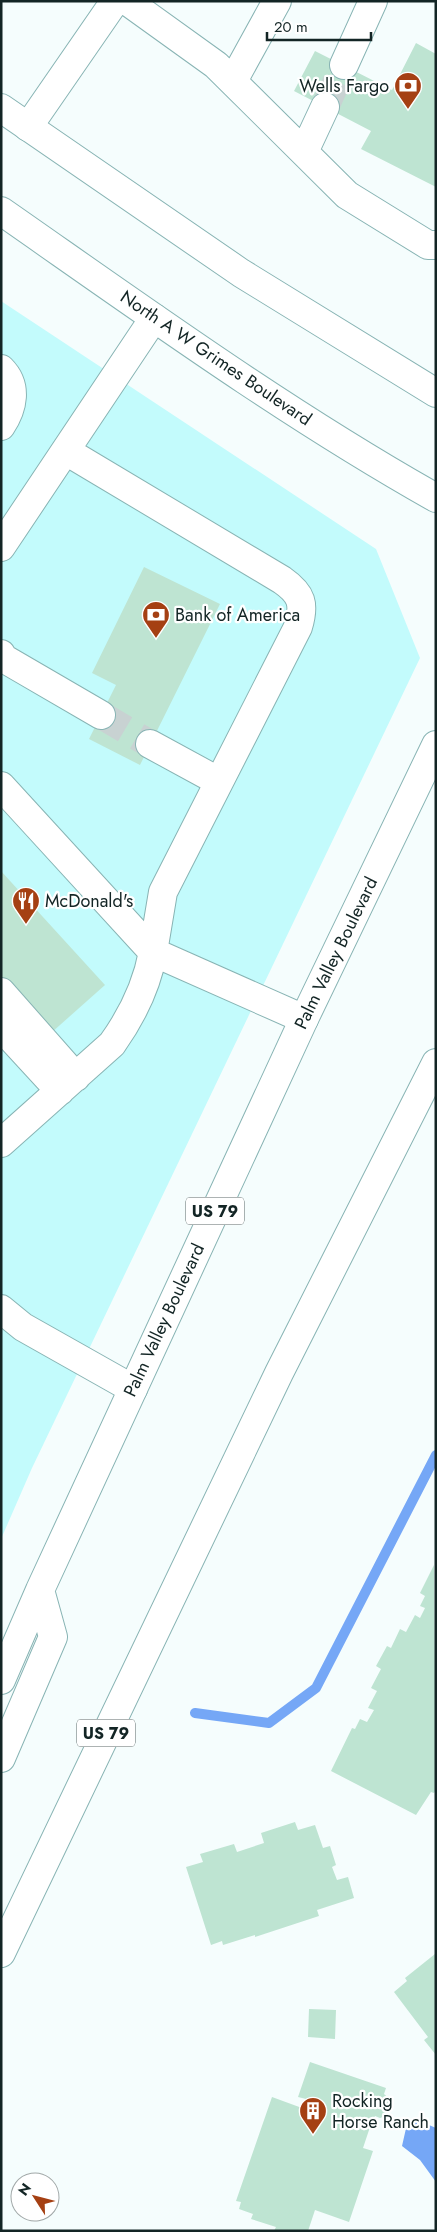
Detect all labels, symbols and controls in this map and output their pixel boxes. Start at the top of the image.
scale bar [267,10,371,42]
text: 20 m [274,16,308,38]
bank icon: Wells Fargo [393,71,423,110]
place label: Wells Fargo [299,73,389,99]
street label: North A W Grimes Boulevard [115,284,317,432]
bank icon: Bank of America [141,600,171,639]
place label: Bank of America [175,602,300,628]
street label: Palm Valley Boulevard [288,873,384,1033]
restaurant icon: McDonald's [11,886,41,925]
place label: McDonald's [45,888,133,914]
road number: US 79 [186,1198,244,1224]
street label: Palm Valley Boulevard [117,1239,211,1401]
road number: US 79 [77,1720,135,1746]
place label: Rocking Horse Ranch [332,2088,429,2135]
building icon: Rocking Horse Ranch [298,2096,328,2135]
north arrow [10,2172,60,2222]
text: N [13,2179,36,2200]

